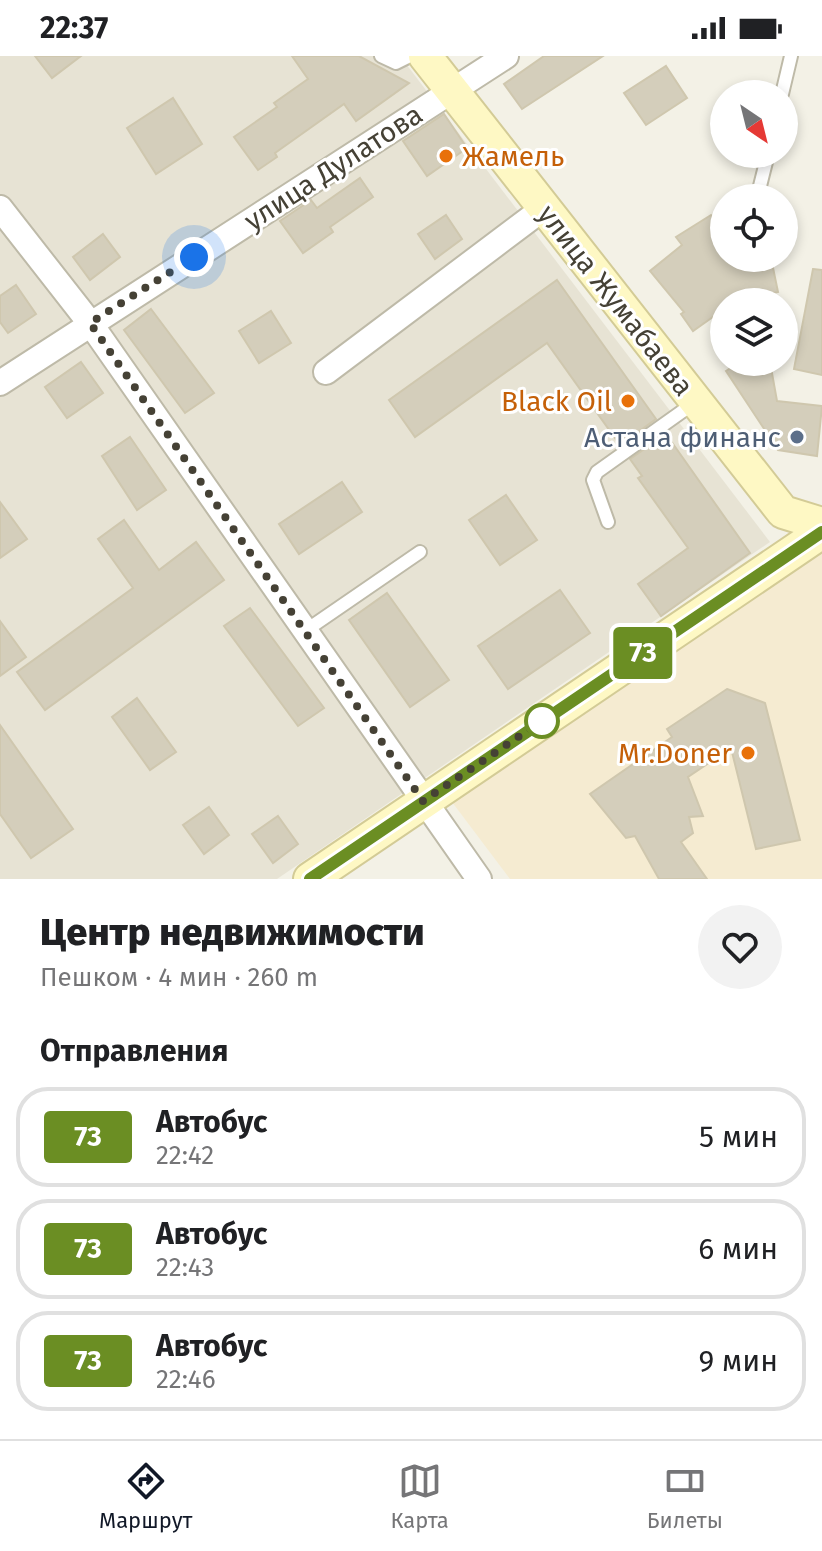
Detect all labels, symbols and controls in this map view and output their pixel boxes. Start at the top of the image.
text: 22:37 [40,10,108,46]
north arrow [710,80,798,168]
map controls [710,80,798,376]
street label: улица Дулатова [238,98,429,237]
place label: Жамель [462,140,564,173]
marker: Жамель [437,147,455,165]
button: locate [710,184,798,272]
street label: улица Жумабаева [531,198,700,402]
your location [174,237,214,277]
button: layers [710,288,798,376]
place label: Black Oil [501,385,612,418]
marker: Black Oil [619,392,637,410]
place label: Астана финанс [584,421,781,454]
marker: Астана финанс [788,428,806,446]
line badge: 73 [607,627,679,679]
text: 73 [629,636,657,669]
unlabelled marker [525,704,559,738]
place label: Mr.Doner [618,737,732,770]
marker: Mr.Doner [739,744,757,762]
button: heart [698,905,782,989]
text: Центр недвижимости [40,909,425,955]
text: Пешком · 4 мин · 260 m [40,962,318,993]
text: Отправления [40,1033,229,1069]
text: Автобус [156,1104,267,1140]
text: 5 мин [699,1119,778,1155]
text: 73 [74,1120,102,1153]
text: 22:42 [156,1140,214,1171]
text: Автобус [156,1216,267,1252]
text: 6 мин [698,1231,778,1267]
text: 73 [74,1232,102,1265]
text: 22:43 [156,1252,214,1283]
text: Автобус [156,1328,267,1364]
text: 9 мин [698,1343,778,1379]
text: 73 [74,1344,102,1377]
text: 22:46 [156,1364,216,1395]
tab: Маршрут [99,1459,192,1534]
tab: Карта [390,1459,449,1534]
tab: Билеты [647,1459,723,1534]

